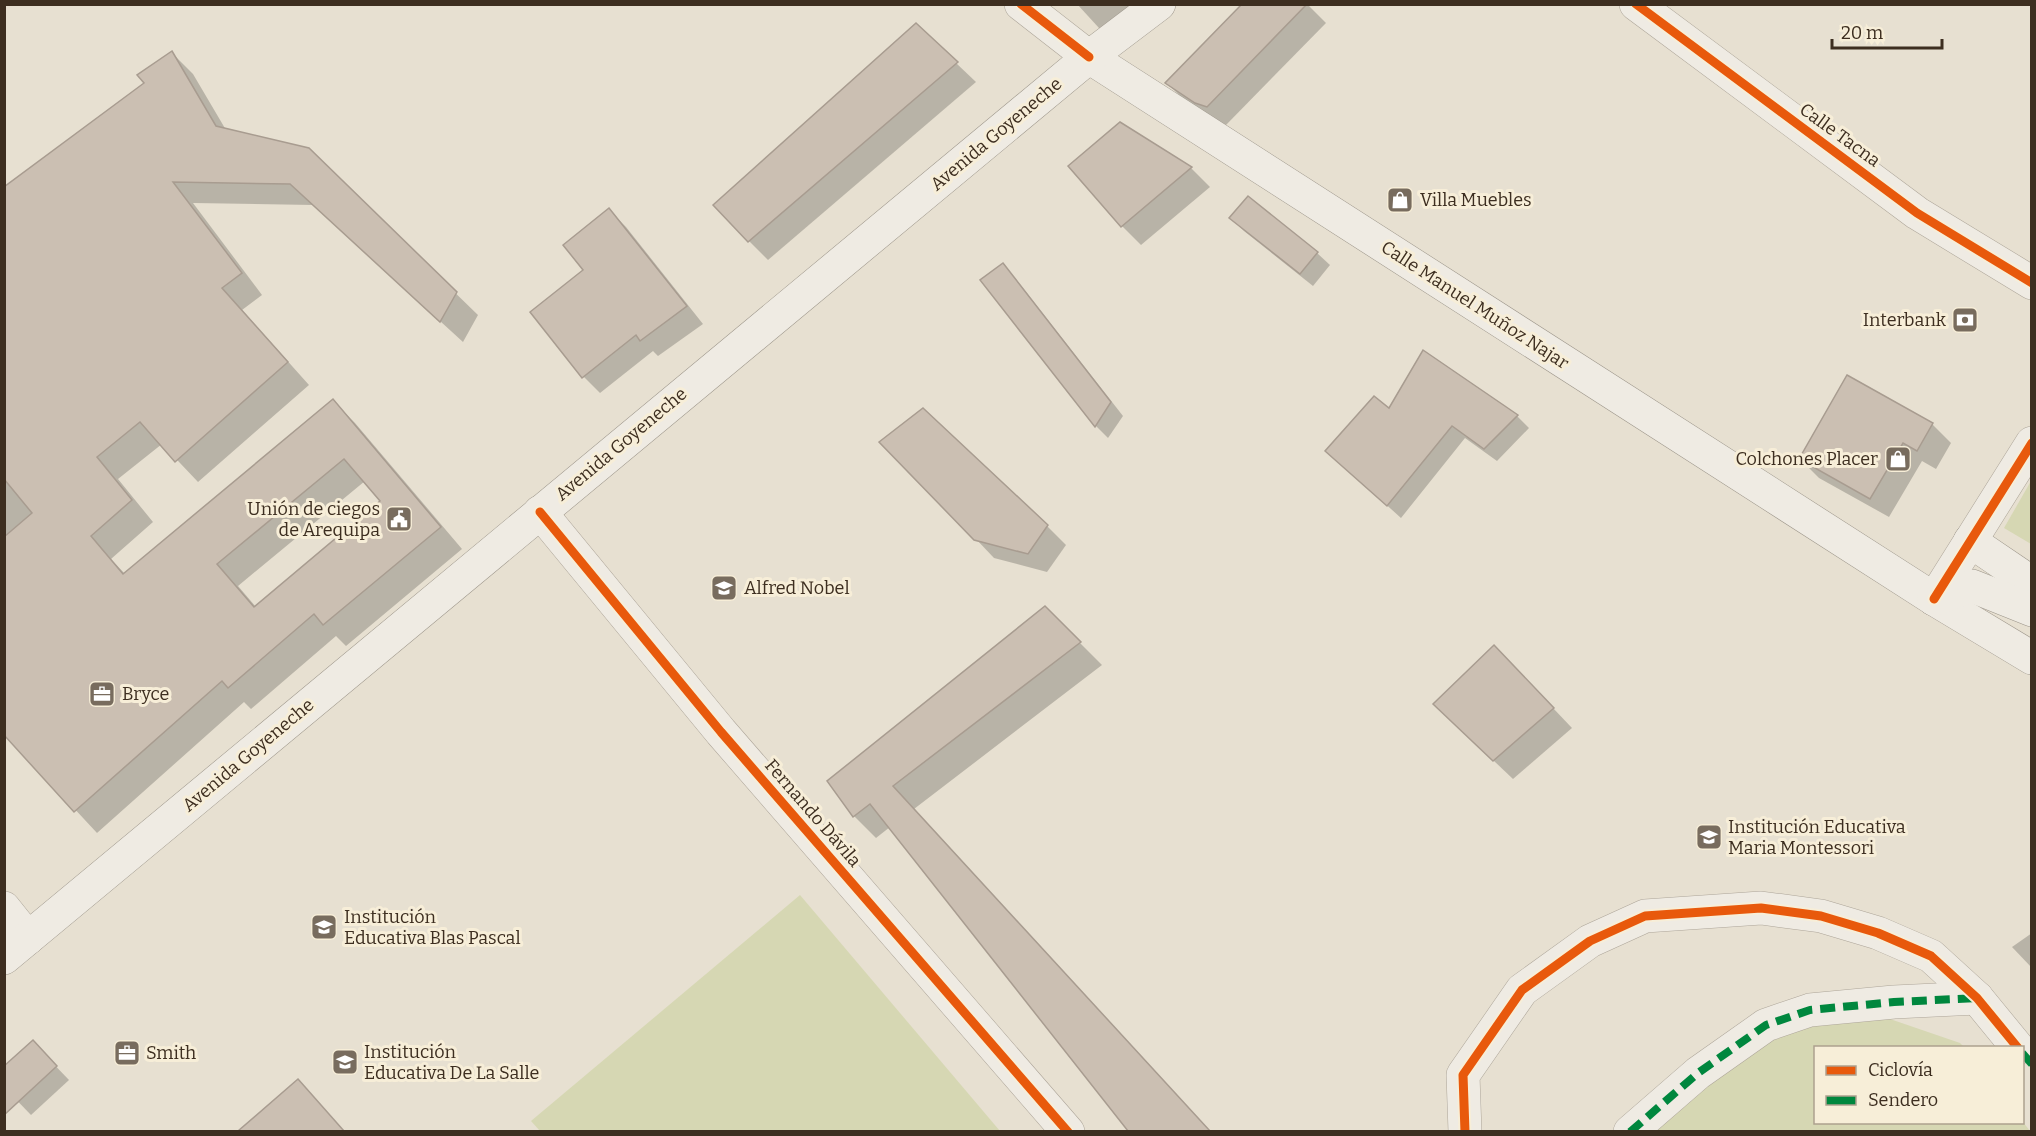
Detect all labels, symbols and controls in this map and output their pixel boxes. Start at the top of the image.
scale bar [1832,12,1942,50]
text: 20 m [1841,22,1883,44]
street label: Avenida Goyeneche [926,73,1066,195]
street label: Calle Tacna [1795,98,1885,172]
shop icon: Villa Muebles [1385,185,1415,215]
place label: Villa Muebles [1420,189,1532,211]
street label: Calle Manuel Muñoz Najar [1377,236,1573,374]
bank icon: Interbank [1950,305,1980,335]
place label: Interbank [1863,309,1947,331]
street label: Avenida Goyeneche [551,383,691,505]
shop icon: Colchones Placer [1883,444,1913,474]
place label: Colchones Placer [1735,448,1878,470]
place label: Unión de ciegos de Arequipa [247,498,380,541]
public building icon: Unión de ciegos de Arequipa [384,504,414,534]
school or university icon: Alfred Nobel [709,573,739,603]
place label: Alfred Nobel [744,577,850,599]
office icon: Bryce [87,679,117,709]
place label: Bryce [122,683,169,705]
street label: Avenida Goyeneche [178,694,318,816]
street label: Fernando Dávila [760,755,866,871]
place label: Institución Educativa Maria Montessori [1728,816,1906,859]
school or university icon: Institución Educativa Maria Montessori [1694,822,1724,852]
place label: Institución Educativa Blas Pascal [344,906,521,949]
school or university icon: Institución Educativa Blas Pascal [309,912,339,942]
office icon: Smith [112,1038,142,1068]
place label: Institución Educativa De La Salle [364,1041,539,1084]
place label: Smith [146,1042,196,1064]
legend [1814,1046,2024,1124]
school or university icon: Institución Educativa De La Salle [330,1047,360,1077]
text: Ciclovía [1868,1059,1933,1081]
text: Sendero [1868,1089,1938,1111]

